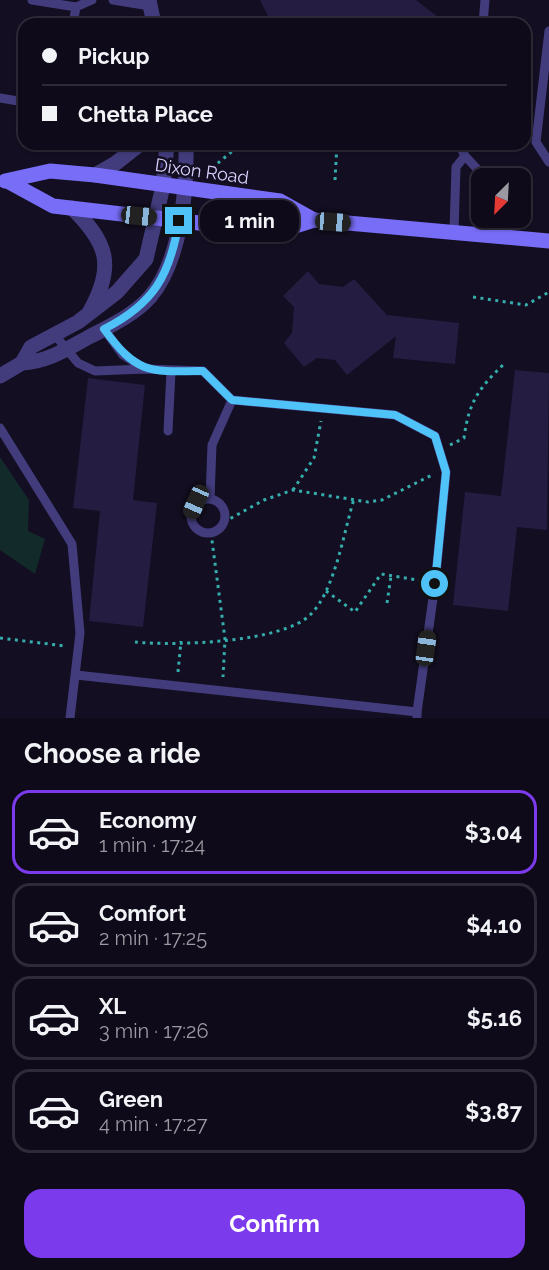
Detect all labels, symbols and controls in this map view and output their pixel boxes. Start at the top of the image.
text: Pickup [78,43,150,69]
text: Chetta Place [78,101,213,127]
street label: Dixon Road [154,154,250,188]
north arrow [471,168,531,228]
map controls [471,168,531,228]
callout: 1 min [200,200,299,242]
car [120,205,158,227]
route end [165,207,192,234]
text: 1 min [224,209,275,233]
car [314,212,352,232]
car [180,482,212,522]
route start [421,570,448,597]
car [415,629,437,667]
text: Choose a ride [24,738,200,769]
icon: car [27,805,81,859]
text: Economy [99,807,197,833]
text: $3.04 [465,819,522,845]
text: 1 min · 17:24 [99,833,205,857]
icon: car [27,898,81,952]
text: Comfort [99,900,186,926]
text: $4.10 [466,912,522,938]
text: 2 min · 17:25 [99,926,207,950]
icon: car [27,991,81,1045]
text: XL [99,993,126,1019]
text: $5.16 [467,1005,522,1031]
text: 3 min · 17:26 [99,1019,209,1043]
icon: car [27,1084,81,1138]
text: Green [99,1086,163,1112]
text: $3.87 [465,1098,522,1124]
text: 4 min · 17:27 [99,1112,207,1136]
button: Confirm [24,1189,525,1258]

